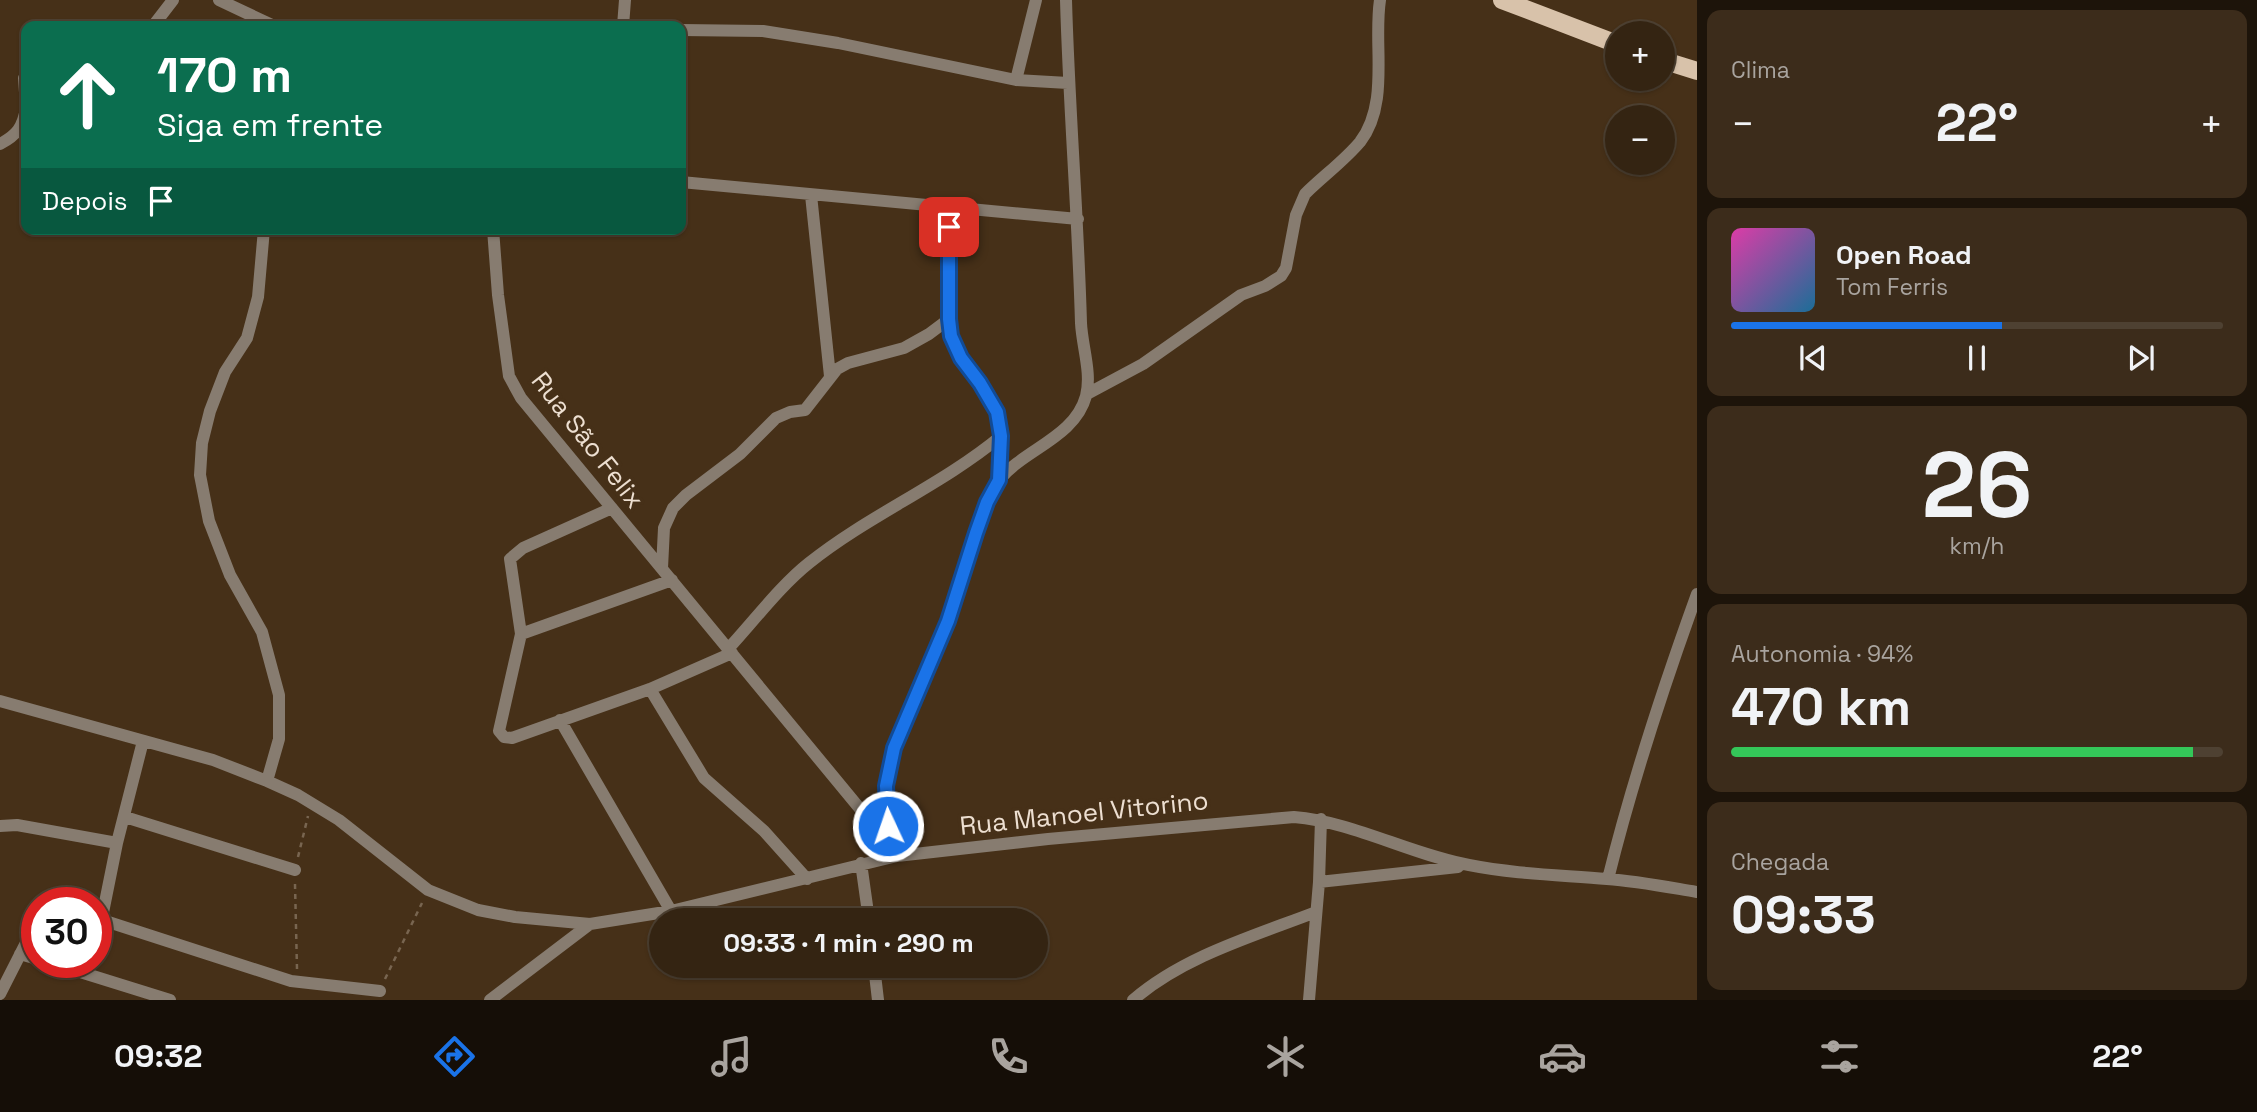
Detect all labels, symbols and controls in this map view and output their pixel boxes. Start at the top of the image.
map controls [1605,21,1675,175]
button: + [1605,21,1675,91]
text: 170 m [157,44,292,106]
icon: ahead [42,49,133,140]
text: Clima [1731,55,1790,85]
text: 22° [1936,90,2018,156]
text: − [1731,100,1755,148]
text: + [2199,100,2223,148]
text: Siga em frente [157,105,383,145]
button: − [1605,105,1675,175]
icon: arrive [142,182,180,220]
text: Depois [42,184,128,218]
pin [919,197,979,257]
icon: arrive [930,208,968,246]
text: Open Road [1836,238,1972,272]
text: Tom Ferris [1836,272,1948,302]
icon: previous [1794,339,1832,377]
icon: pause [1958,339,1996,377]
icon: next [2122,339,2160,377]
street label: Rua São Felix [524,365,652,515]
text: 26 [1922,427,2032,544]
text: km/h [1950,531,2004,561]
text: Autonomia · 94% [1731,639,1913,669]
text: 470 km [1731,674,1911,740]
street label: Rua Manoel Vitorino [958,783,1210,843]
position arrow [851,789,925,863]
text: Chegada [1731,847,1829,877]
text: 09:33 [1731,882,1876,948]
speed limit sign: 30 [21,887,112,978]
text: 09:33 · 1 min · 290 m [723,926,974,960]
icon: directions [430,1032,479,1081]
icon: music [707,1032,756,1081]
icon: phone [984,1032,1033,1081]
icon: climate [1261,1032,1310,1081]
icon: car [1538,1032,1587,1081]
icon: filters [1815,1032,1864,1081]
text: 09:32 [114,1036,203,1076]
text: 22° [2092,1036,2143,1076]

